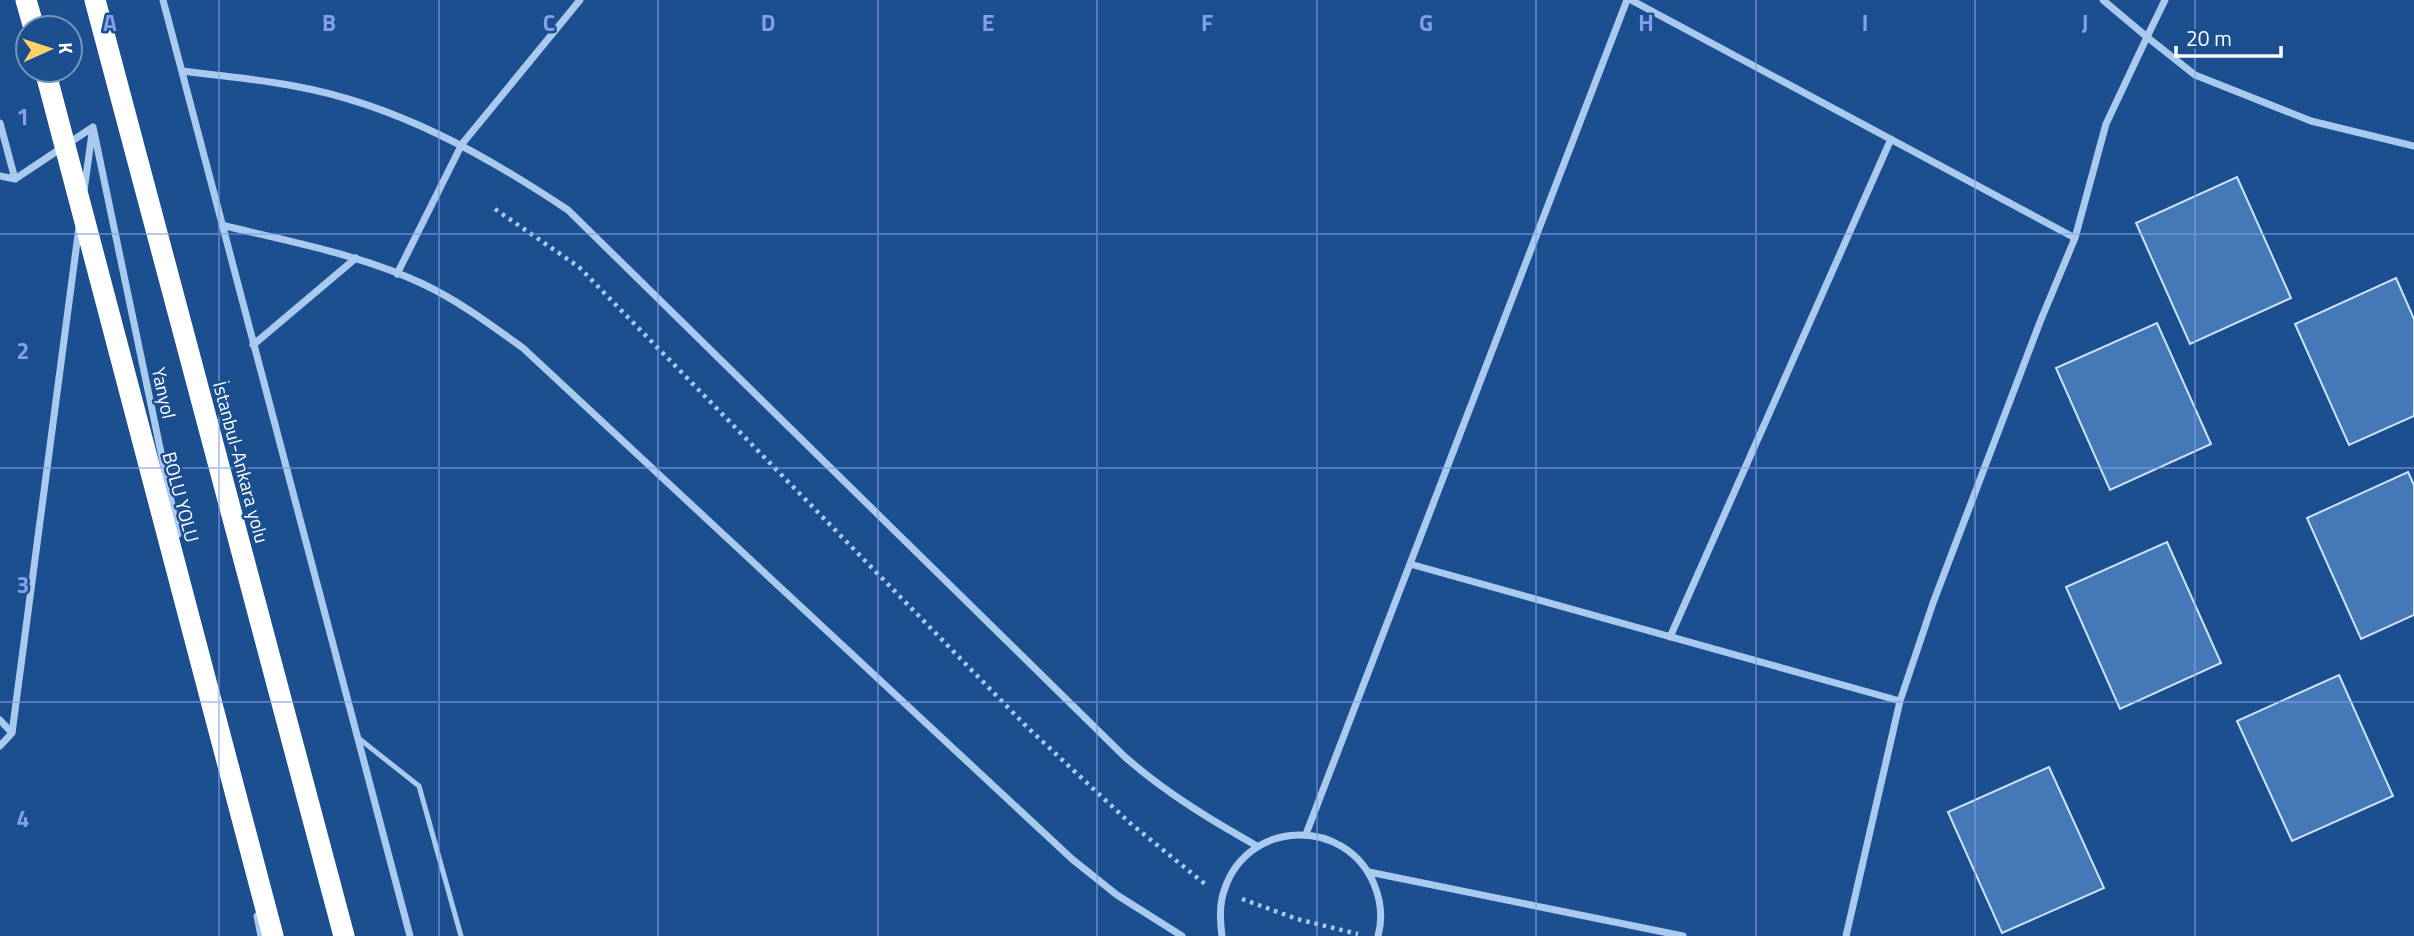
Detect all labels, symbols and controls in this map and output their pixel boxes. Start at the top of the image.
text: A [103,5,117,40]
text: B [322,5,336,40]
text: C [543,5,555,40]
text: D [761,5,775,40]
text: E [982,5,994,40]
text: F [1201,5,1213,40]
text: G [1419,5,1433,40]
text: H [1638,5,1654,40]
text: I [1862,5,1868,40]
text: J [2082,5,2088,40]
north arrow [14,14,84,84]
scale bar [2176,14,2281,58]
text: 20 m [2186,22,2232,54]
text: K [52,42,81,54]
text: 1 [17,99,29,134]
text: 2 [17,333,29,368]
street label: Yanyol [145,364,184,421]
street label: İstanbul-Ankara yolu [206,378,277,546]
street label: BOLU YOLU [155,448,208,545]
text: 3 [17,567,29,602]
text: 4 [17,801,29,836]

